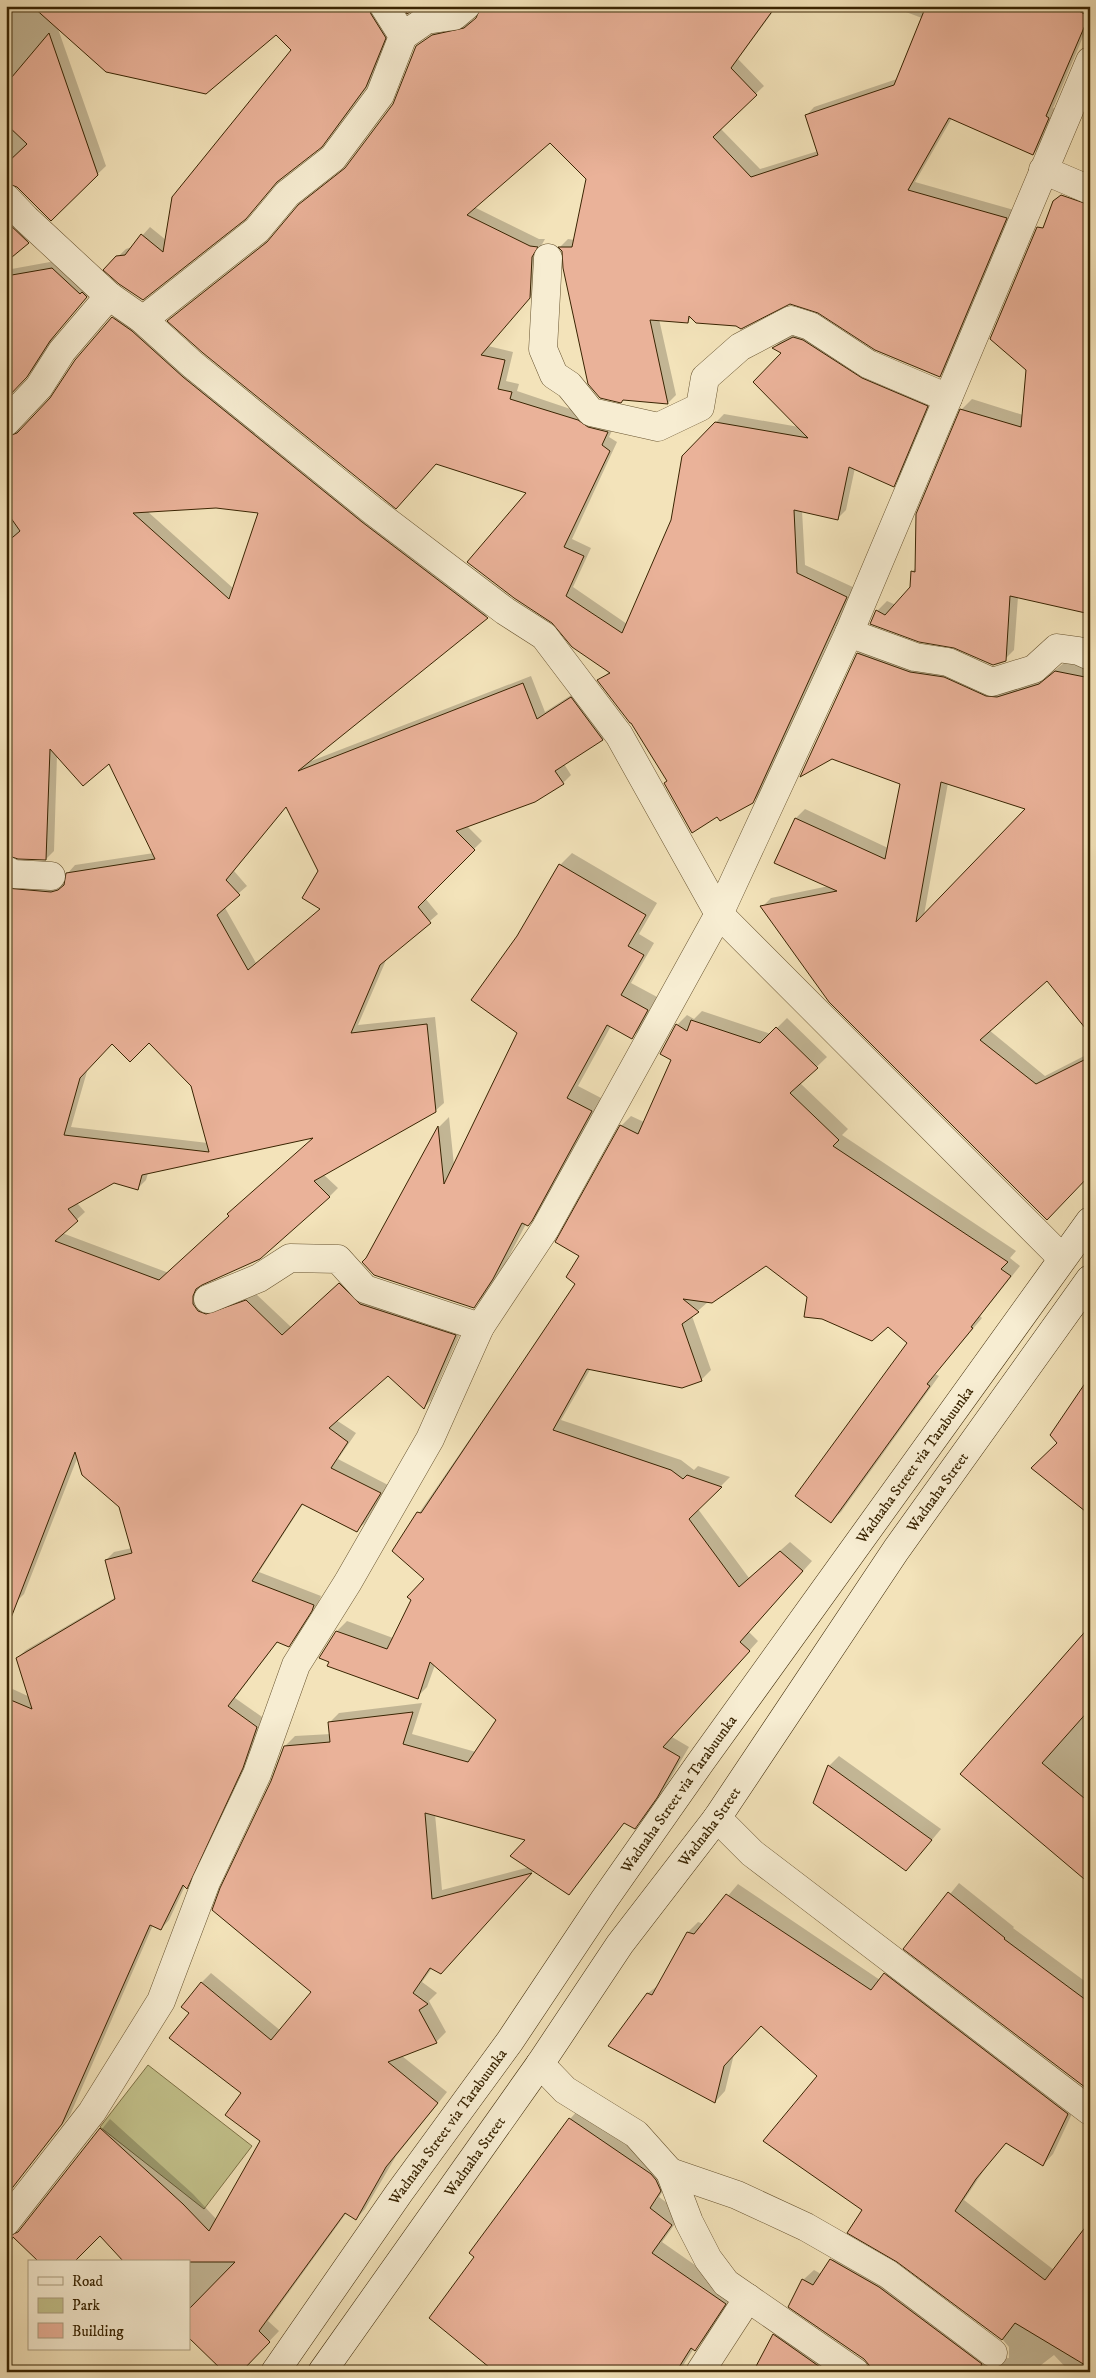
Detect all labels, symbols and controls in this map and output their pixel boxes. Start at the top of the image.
street label: Wadnaha Street via Tarabuunka [851,1382,977,1546]
street label: Wadnaha Street [903,1449,971,1537]
street label: Wadnaha Street via Tarabuunka [618,1712,740,1876]
street label: Wadnaha Street [673,1784,743,1870]
street label: Wadnaha Street via Tarabuunka [385,2044,511,2208]
street label: Wadnaha Street [440,2113,508,2201]
legend [28,2260,190,2350]
text: Road [72,2272,104,2291]
text: Park [72,2296,101,2315]
text: Building [72,2322,124,2341]

